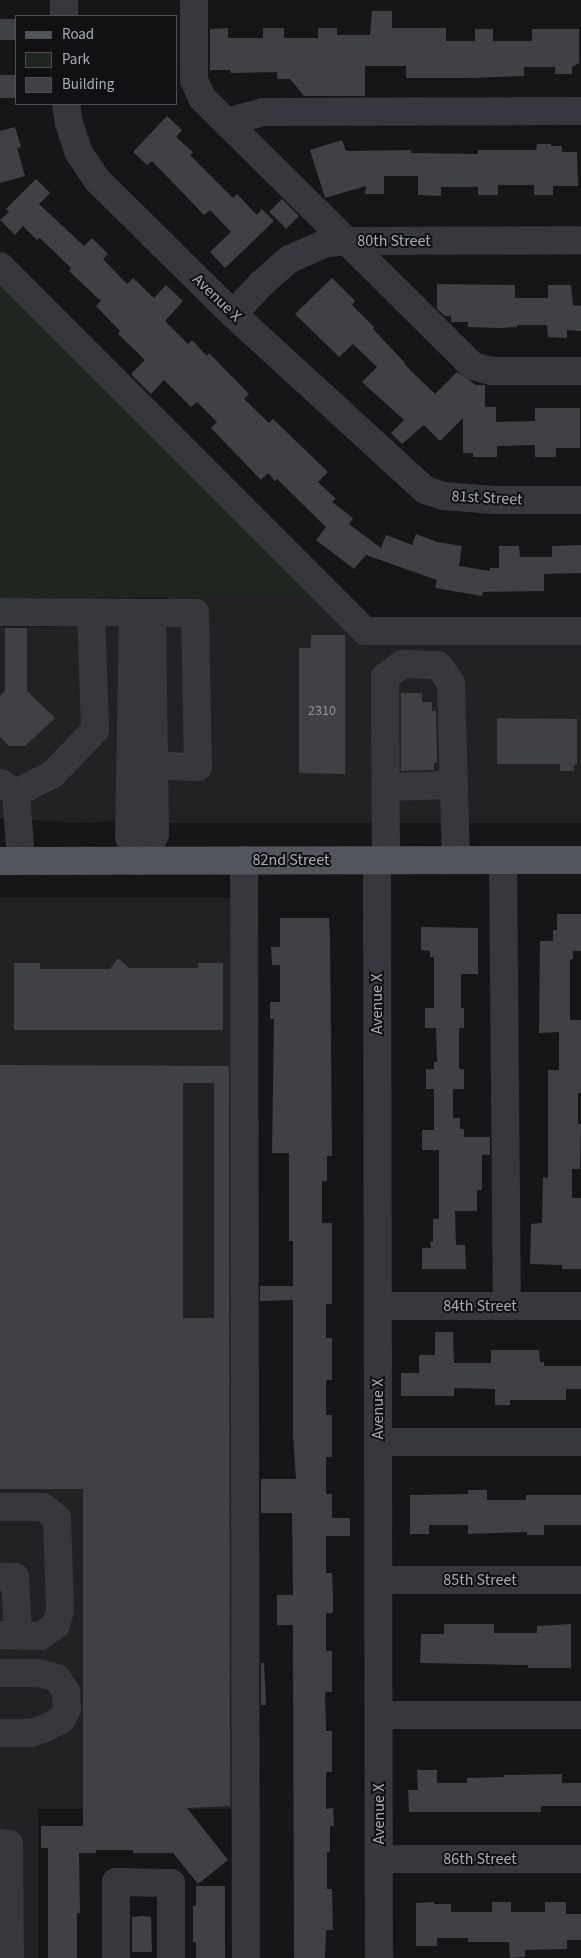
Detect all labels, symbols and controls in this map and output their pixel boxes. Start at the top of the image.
legend [15,15,178,105]
text: Road [62,24,94,45]
text: Park [62,49,90,70]
text: Building [62,74,114,95]
street label: 80th Street [357,231,431,251]
street label: Avenue X [188,270,246,326]
street label: 81st Street [451,487,523,509]
house number: 2310 [308,703,336,719]
street label: 82nd Street [253,850,329,870]
street label: Avenue X [367,974,387,1034]
street label: 84th Street [443,1296,517,1316]
street label: Avenue X [368,1379,388,1439]
street label: 85th Street [443,1570,517,1590]
street label: Avenue X [369,1784,389,1844]
street label: 86th Street [443,1849,517,1869]

